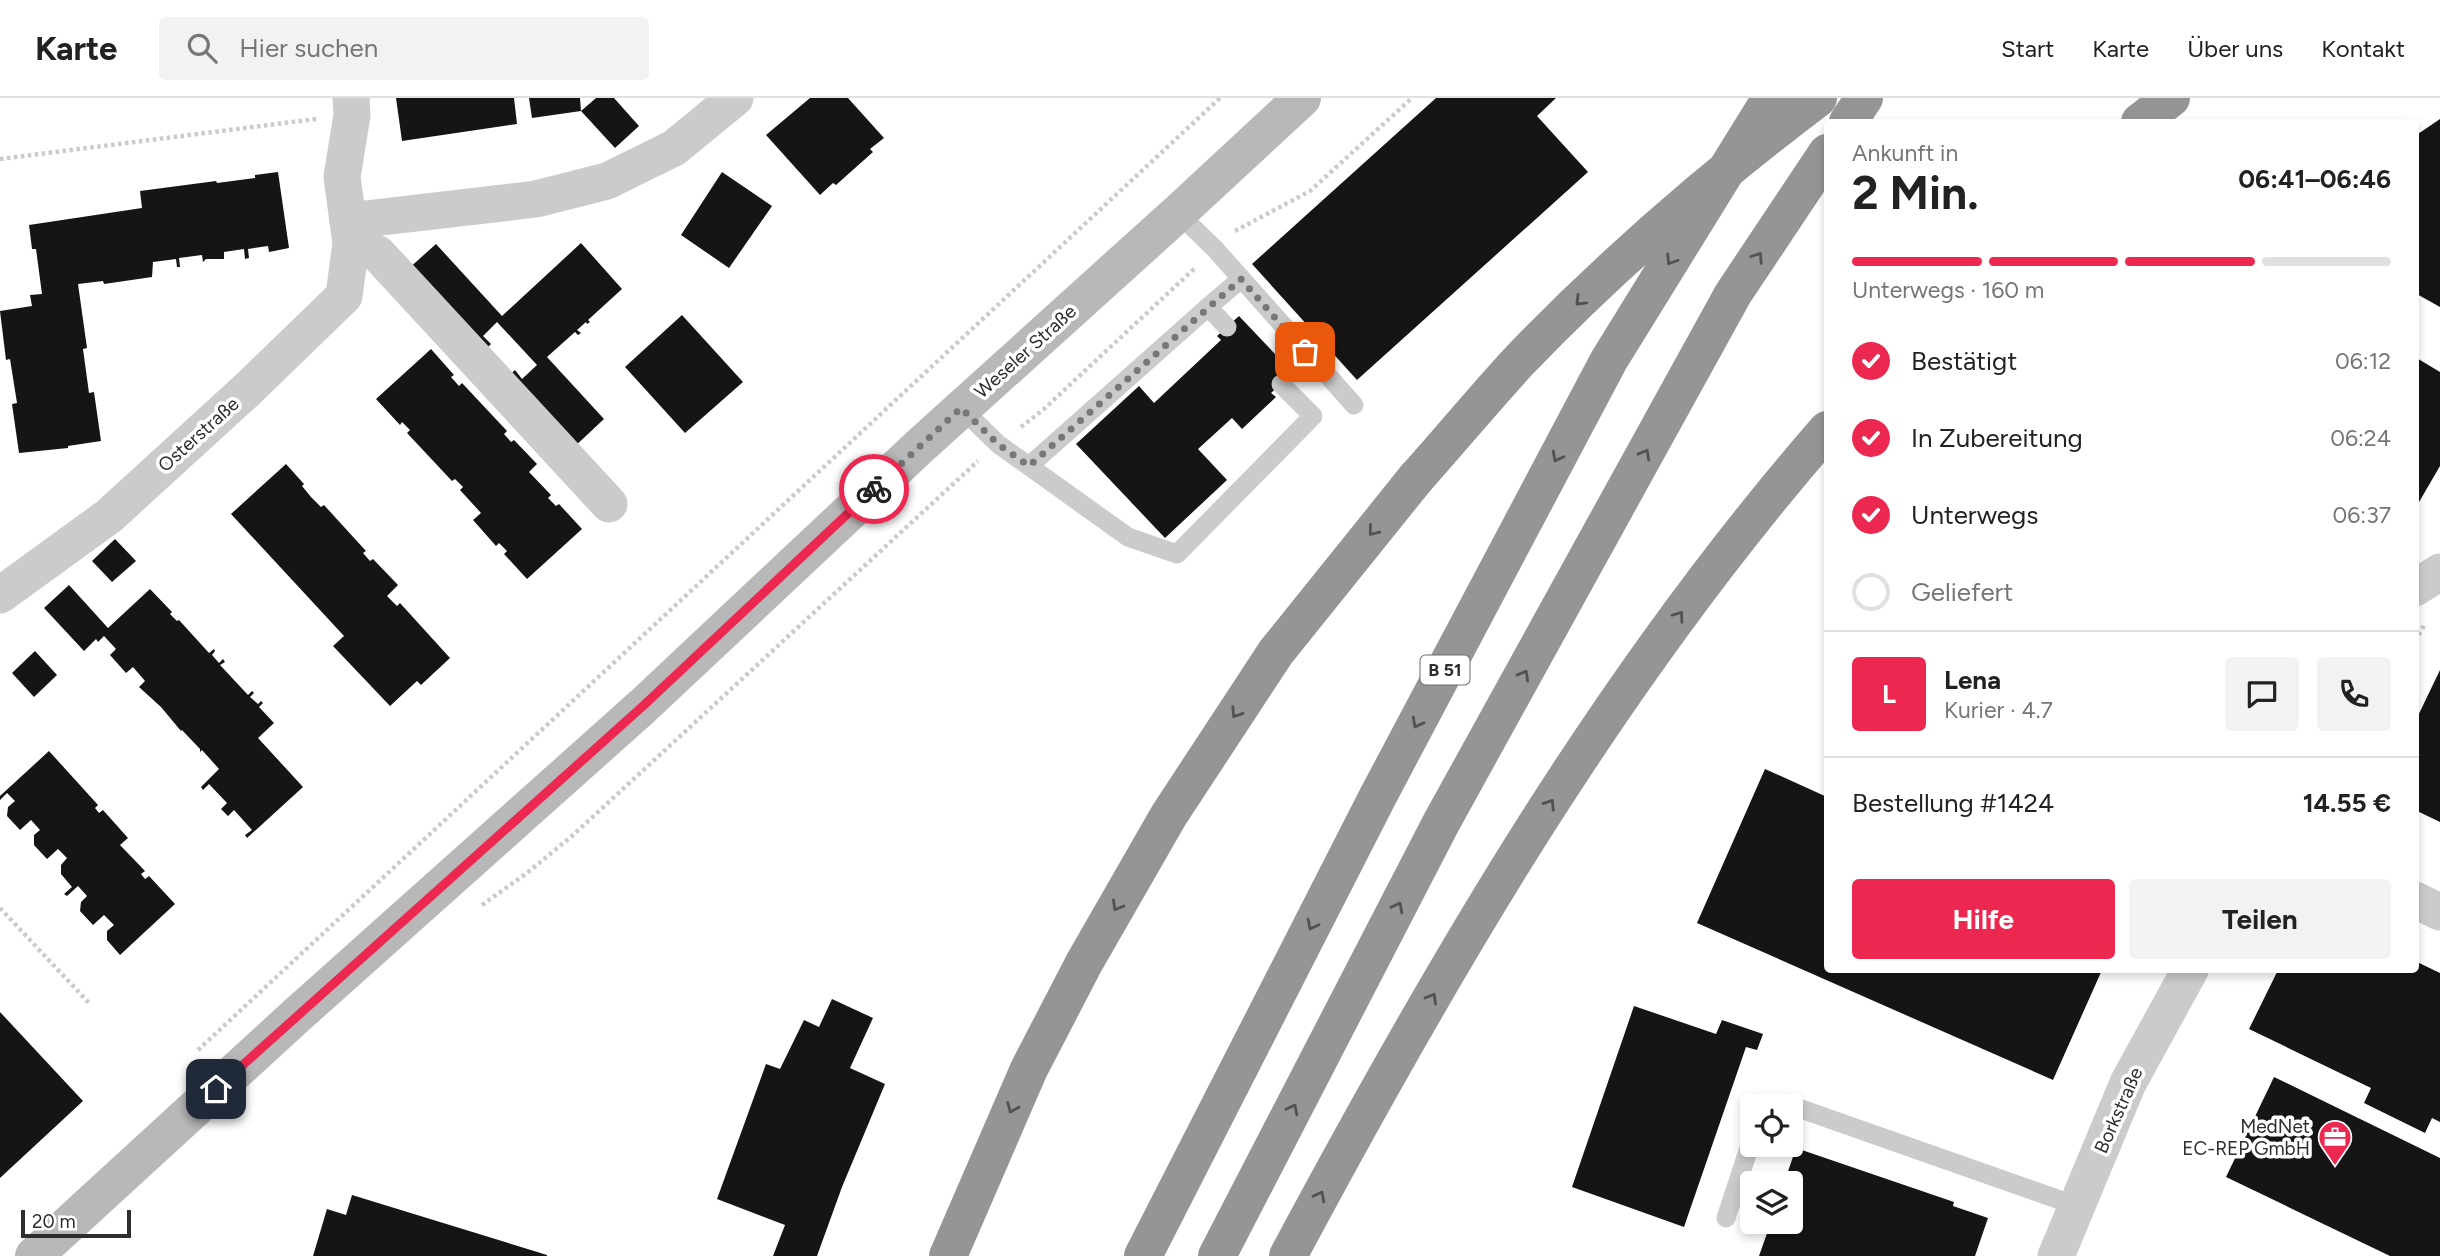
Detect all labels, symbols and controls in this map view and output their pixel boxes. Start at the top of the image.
search box [159,17,649,80]
text: Karte [35,29,117,68]
icon: search [183,29,221,67]
text: Hier suchen [239,32,378,64]
text: Start [2001,34,2054,63]
text: Karte [2092,34,2149,63]
text: Über uns [2187,34,2283,63]
text: Kontakt [2321,34,2405,63]
text: Ankunft in [1852,139,1958,167]
text: 06:41–06:46 [2238,163,2391,195]
text: 2 Min. [1852,165,1979,221]
one-way arrow [1666,252,1679,265]
one-way arrow [1750,252,1763,265]
text: Unterwegs · 160 m [1852,276,2044,304]
one-way arrow [1576,293,1589,306]
street label: Weseler Straße [970,300,1081,403]
pin [1275,322,1335,382]
icon: bag [1286,333,1324,371]
icon: check [1852,342,1890,380]
text: Bestätigt [1911,345,2017,377]
text: 06:12 [2335,347,2391,375]
street label: Osterstraße [153,392,243,477]
icon: check [1852,419,1890,457]
text: In Zubereitung [1911,422,2083,454]
text: 06:24 [2330,424,2391,452]
one-way arrow [1637,449,1650,461]
one-way arrow [1552,450,1566,462]
courier [839,454,909,524]
icon: bike [855,470,893,508]
icon: check [1852,496,1890,534]
text: Unterwegs [1911,499,2038,531]
text: 06:37 [2333,501,2391,529]
one-way arrow [1369,523,1381,536]
text: Geliefert [1911,576,2013,608]
one-way arrow [1670,611,1683,624]
road number: B 51 [1420,656,1470,684]
button: chat [2225,657,2299,731]
button: phone [2317,657,2391,731]
text: Lena [1944,664,2001,696]
one-way arrow [1515,670,1529,682]
text: L [1882,678,1896,710]
text: Kurier · 4.7 [1944,696,2053,724]
one-way arrow [1232,705,1244,718]
one-way arrow [1411,716,1425,728]
text: Bestellung #1424 [1852,787,2054,819]
text: 14.55 € [2303,787,2391,819]
one-way arrow [1542,798,1555,811]
button: Hilfe [1852,879,2115,959]
button: Teilen [2129,879,2391,959]
one-way arrow [1112,899,1125,912]
one-way arrow [1390,902,1404,914]
one-way arrow [1307,918,1321,930]
one-way arrow [1423,992,1436,1005]
pin [186,1059,246,1119]
street label: Borkstraße [2089,1064,2148,1157]
icon: home [197,1070,235,1108]
map controls [1740,1094,1803,1234]
button: locate [1740,1094,1803,1157]
one-way arrow [1006,1101,1020,1113]
one-way arrow [1285,1103,1299,1116]
place label: MedNet EC-REP GmbH [2182,1115,2310,1160]
office icon: MedNet EC-REP GmbH [2316,1118,2354,1167]
button: layers [1740,1171,1803,1234]
one-way arrow [1312,1191,1325,1203]
scale bar [21,1207,131,1239]
text: 20 m [32,1210,76,1233]

